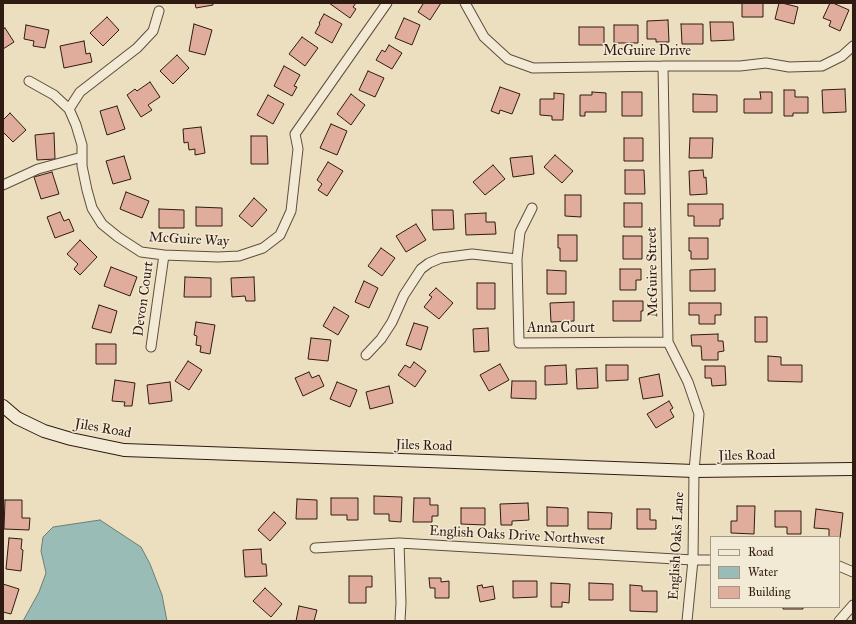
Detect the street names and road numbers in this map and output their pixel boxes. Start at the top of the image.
street label: McGuire Drive [603,44,691,60]
street label: McGuire Street [644,227,662,317]
street label: McGuire Way [148,230,230,250]
street label: Devon Court [130,260,158,338]
street label: Anna Court [527,321,595,337]
street label: Jiles Road [73,416,133,442]
street label: Jiles Road [395,437,453,455]
street label: Jiles Road [718,447,776,465]
street label: English Oaks Lane [666,491,688,601]
street label: English Oaks Drive Northwest [429,523,605,549]

